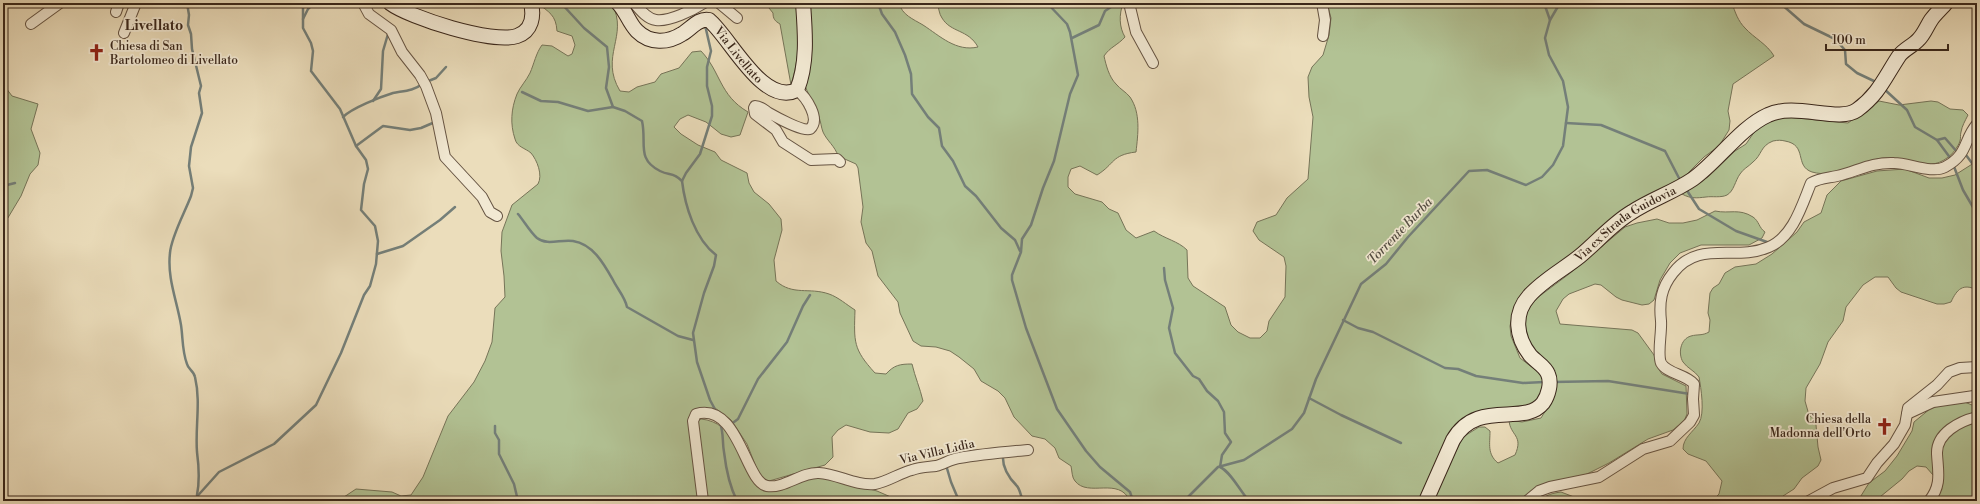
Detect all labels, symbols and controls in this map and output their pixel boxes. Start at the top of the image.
district label: Livellato [125,17,183,35]
street label: Via Livellato [711,23,766,86]
scale bar [1826,26,1948,52]
text: 100 m [1832,33,1866,48]
place label: Chiesa di San Bartolomeo di Livellato [109,39,238,68]
church icon: Chiesa di San Bartolomeo di Livellato [87,43,107,63]
street label: Via ex Strada Guidovia [1571,182,1679,266]
water label: Torrente Burba [1364,194,1436,268]
place label: Chiesa della Madonna dell'Orto [1769,412,1872,441]
church icon: Chiesa della Madonna dell'Orto [1874,416,1894,436]
street label: Via Villa Lidia [897,436,977,468]

